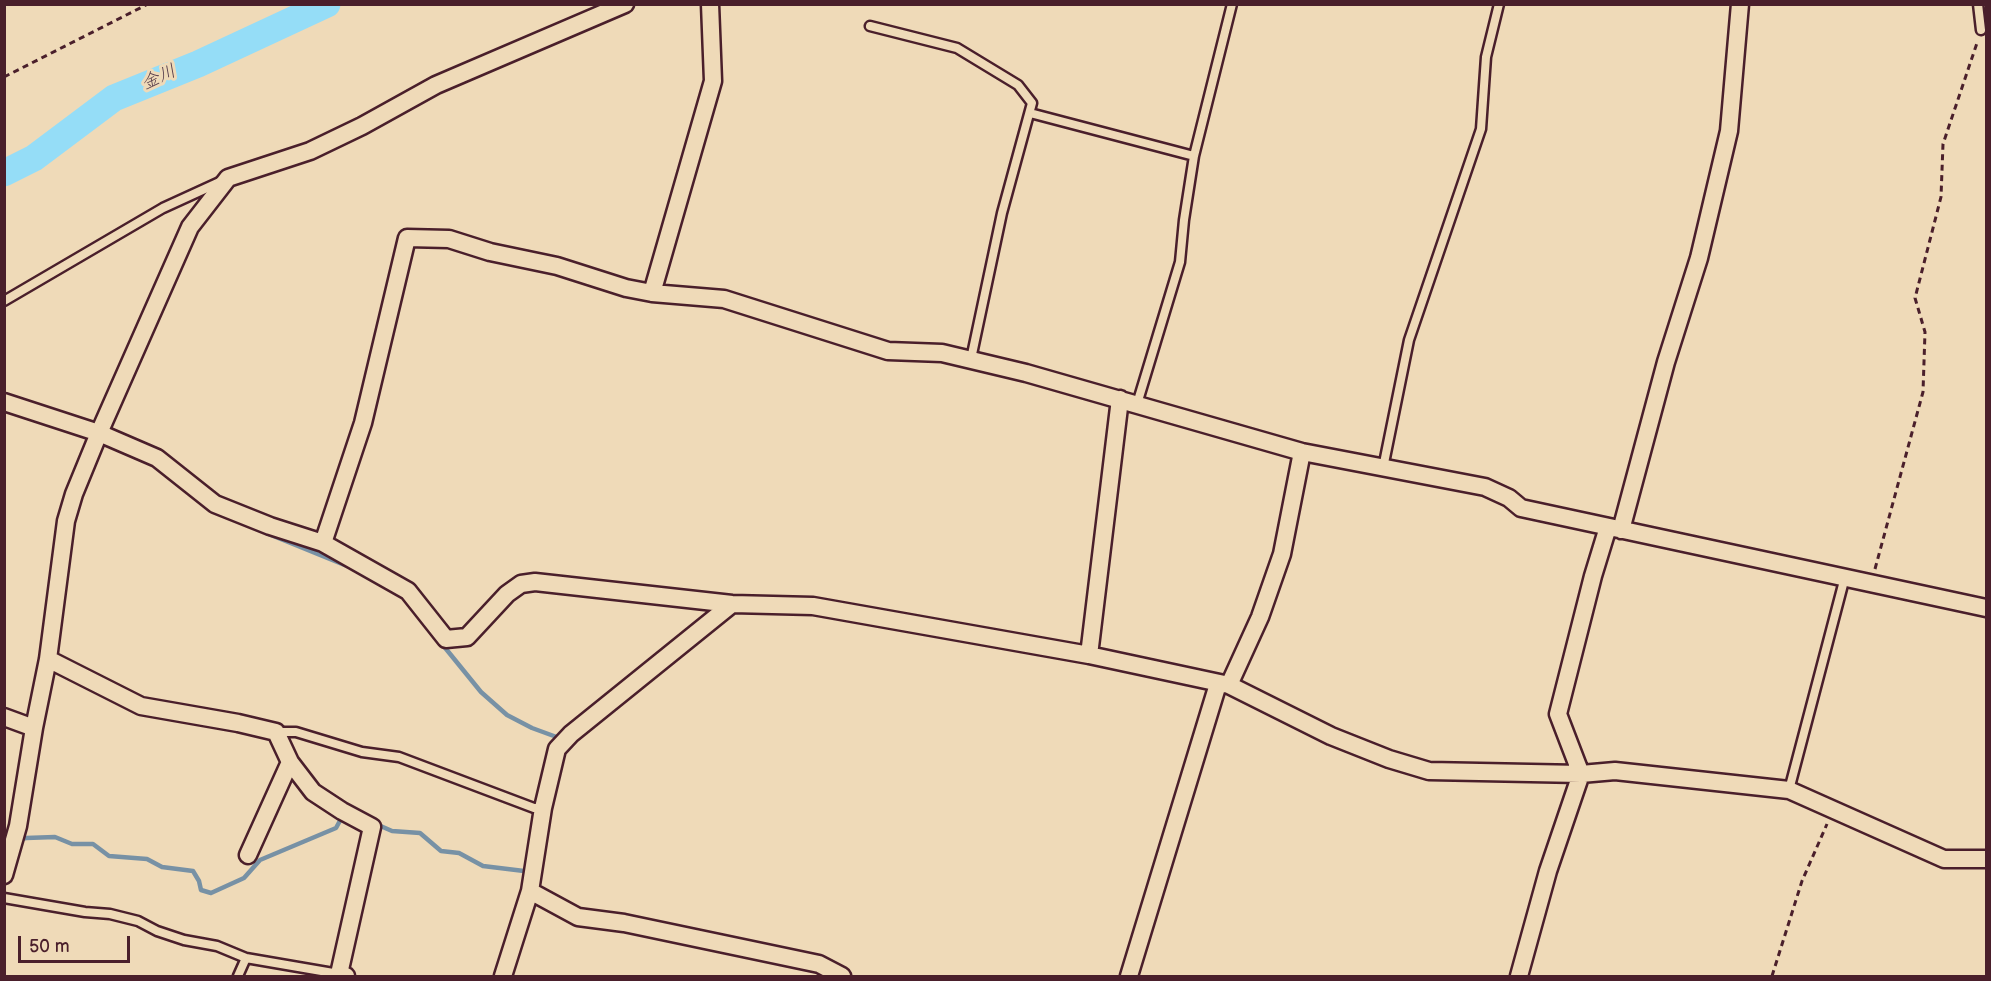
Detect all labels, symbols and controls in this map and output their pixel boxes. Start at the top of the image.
water label: 金川 [138,61,180,95]
scale bar [21,924,134,962]
text: 50 m [29,936,70,957]

